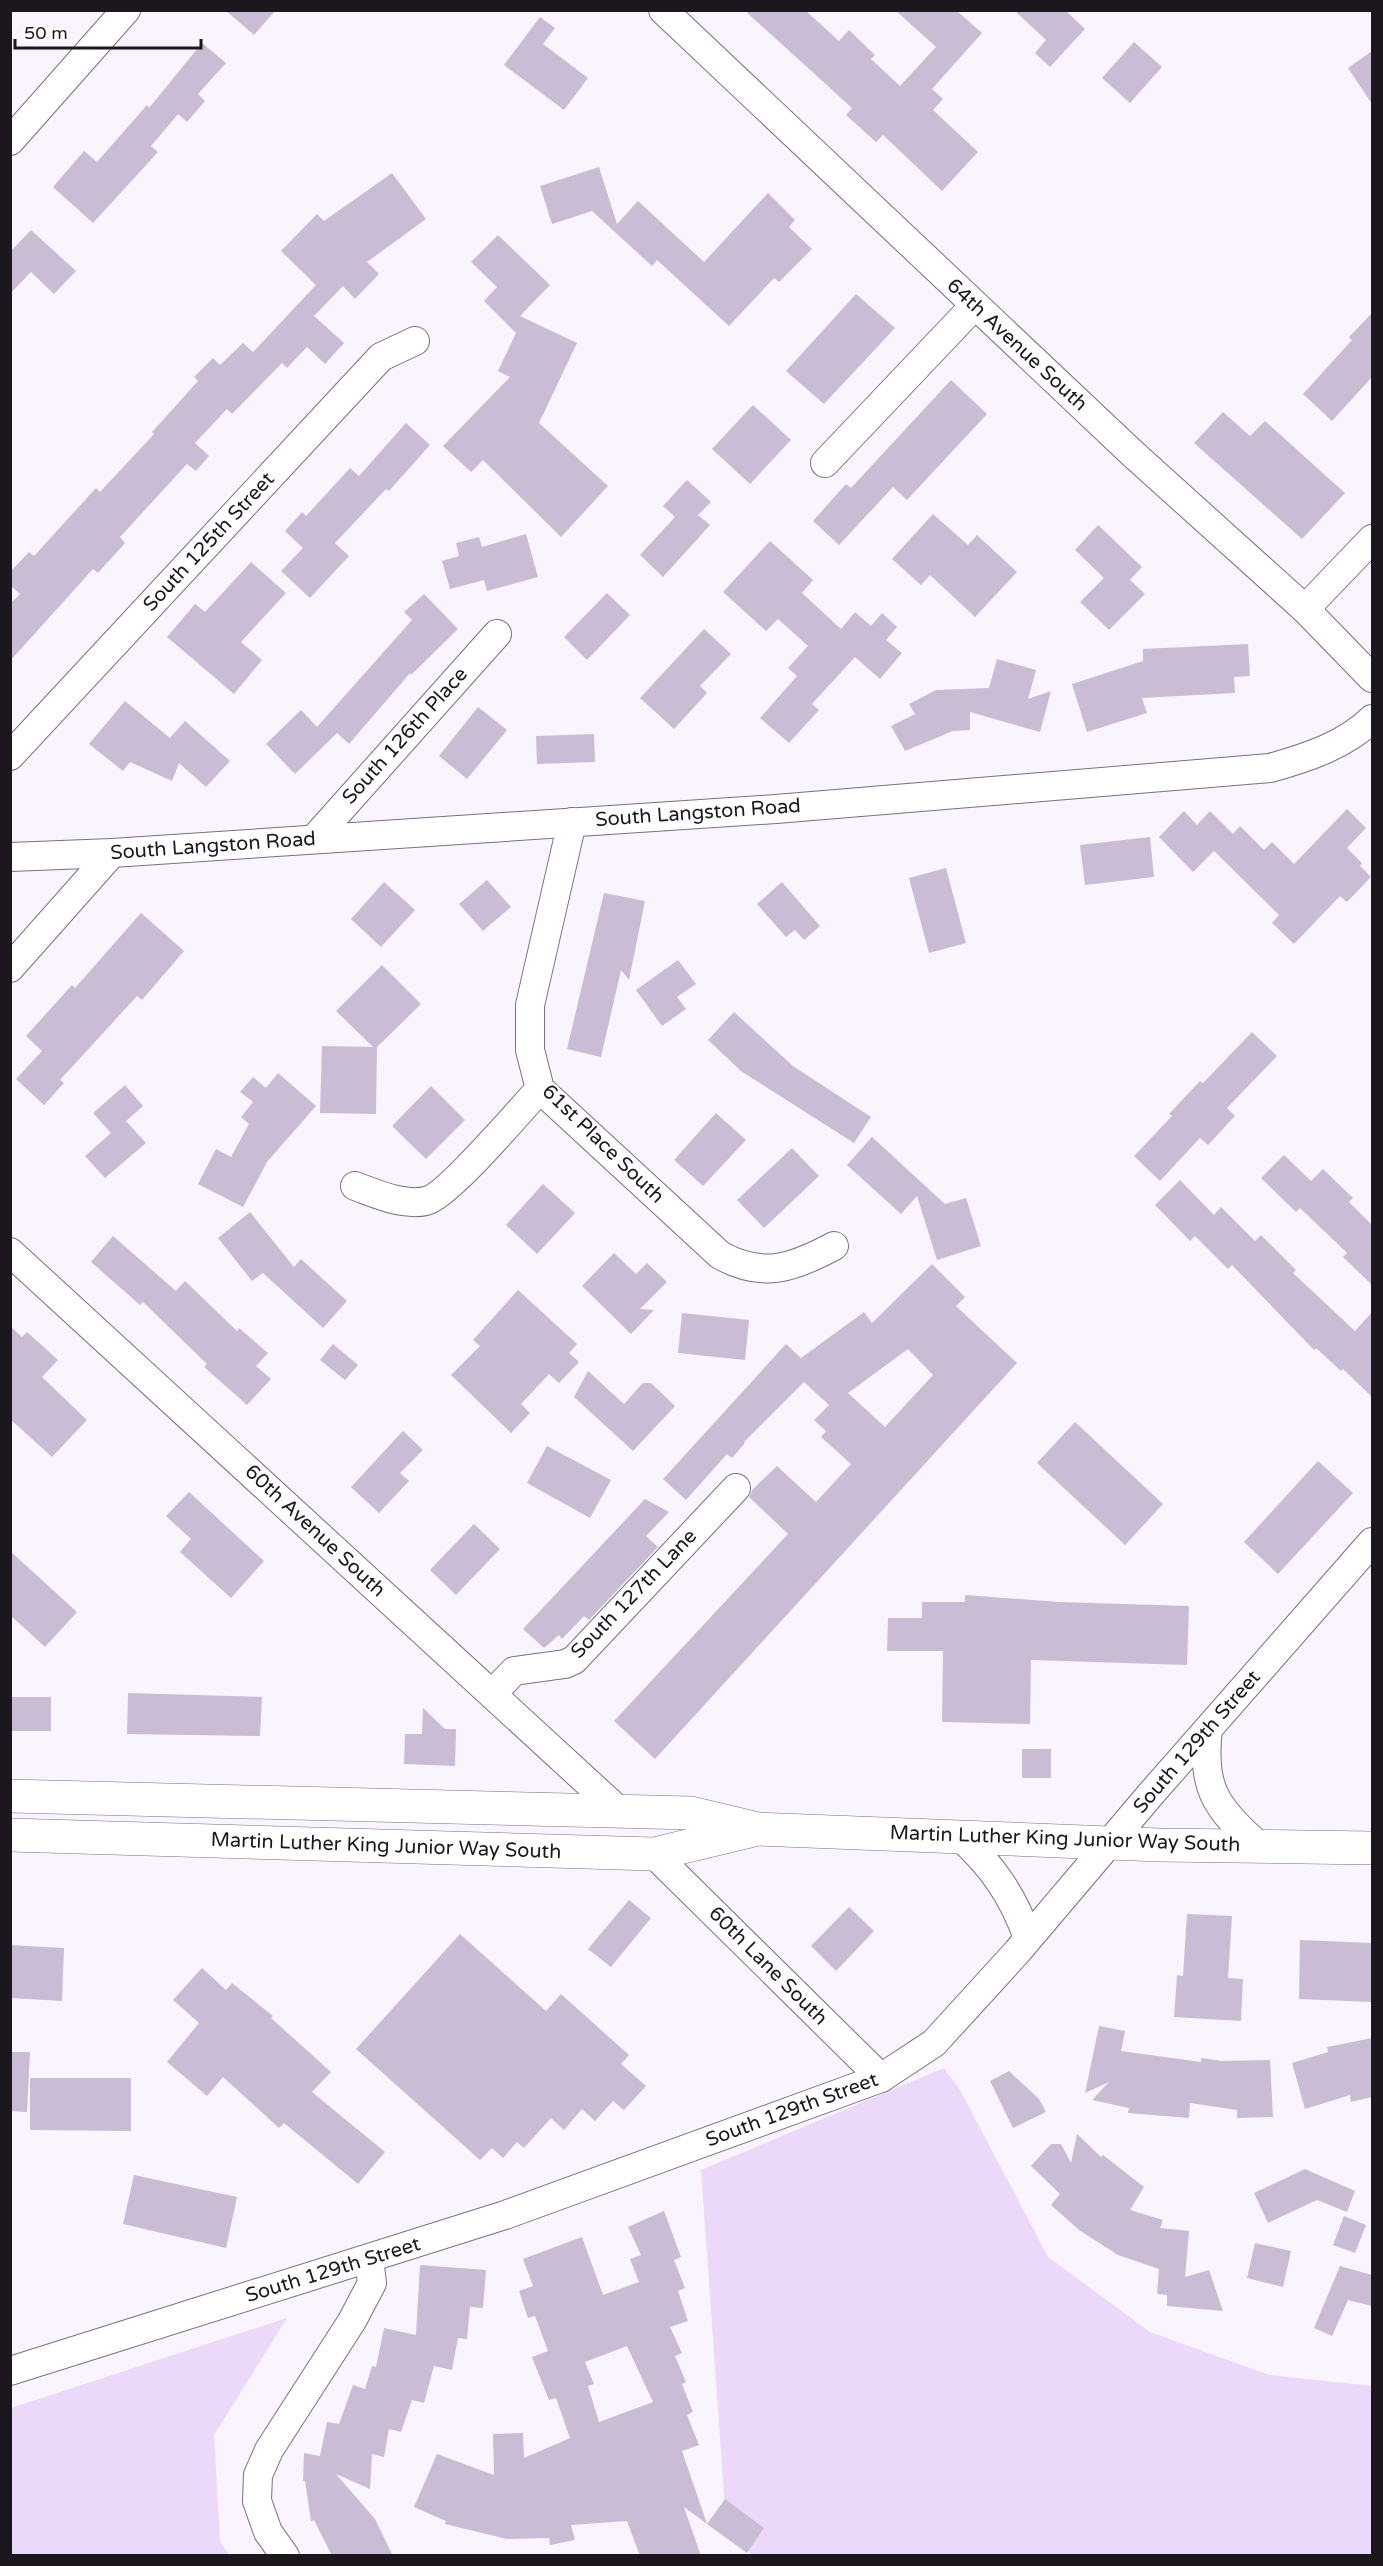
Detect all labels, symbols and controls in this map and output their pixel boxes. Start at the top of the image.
scale bar [15,12,201,50]
text: 50 m [24,22,68,44]
street label: 64th Avenue South [942,274,1092,416]
street label: South 125th Street [138,467,280,617]
street label: South 126th Place [337,663,473,809]
street label: South Langston Road [594,794,802,832]
street label: South Langston Road [109,827,317,865]
street label: 61st Place South [537,1080,669,1208]
street label: 60th Avenue South [240,1460,390,1602]
street label: South 127th Lane [566,1524,702,1664]
street label: South 129th Street [1128,1665,1266,1818]
street label: Martin Luther King Junior Way South [889,1821,1241,1857]
street label: Martin Luther King Junior Way South [210,1828,562,1864]
street label: 60th Lane South [704,1902,832,2030]
street label: South 129th Street [703,2068,882,2152]
street label: South 129th Street [243,2232,424,2308]

